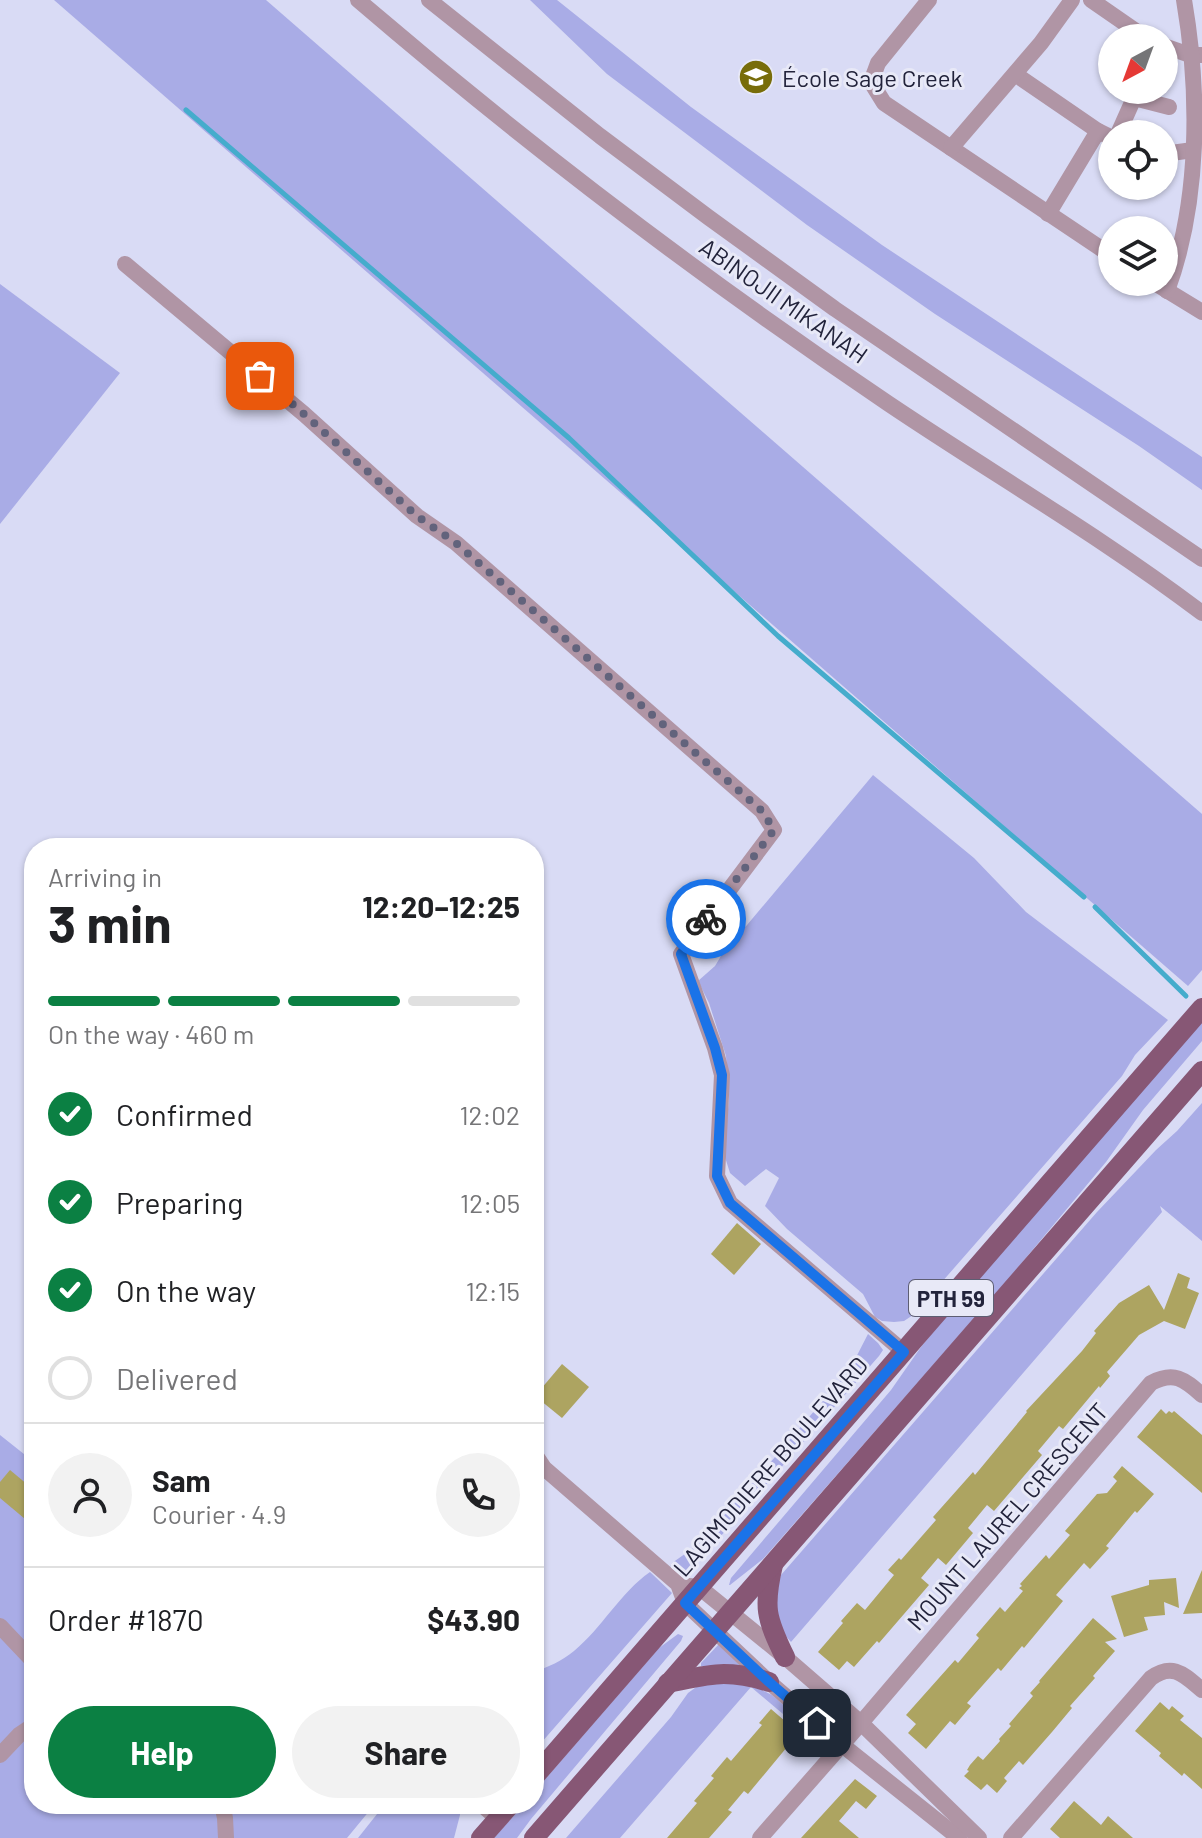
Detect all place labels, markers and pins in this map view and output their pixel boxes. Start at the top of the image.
school or university icon: École Sage Creek [737,58,775,96]
place label: École Sage Creek [782,63,963,92]
pin [226,342,294,410]
pin [783,1689,851,1757]

